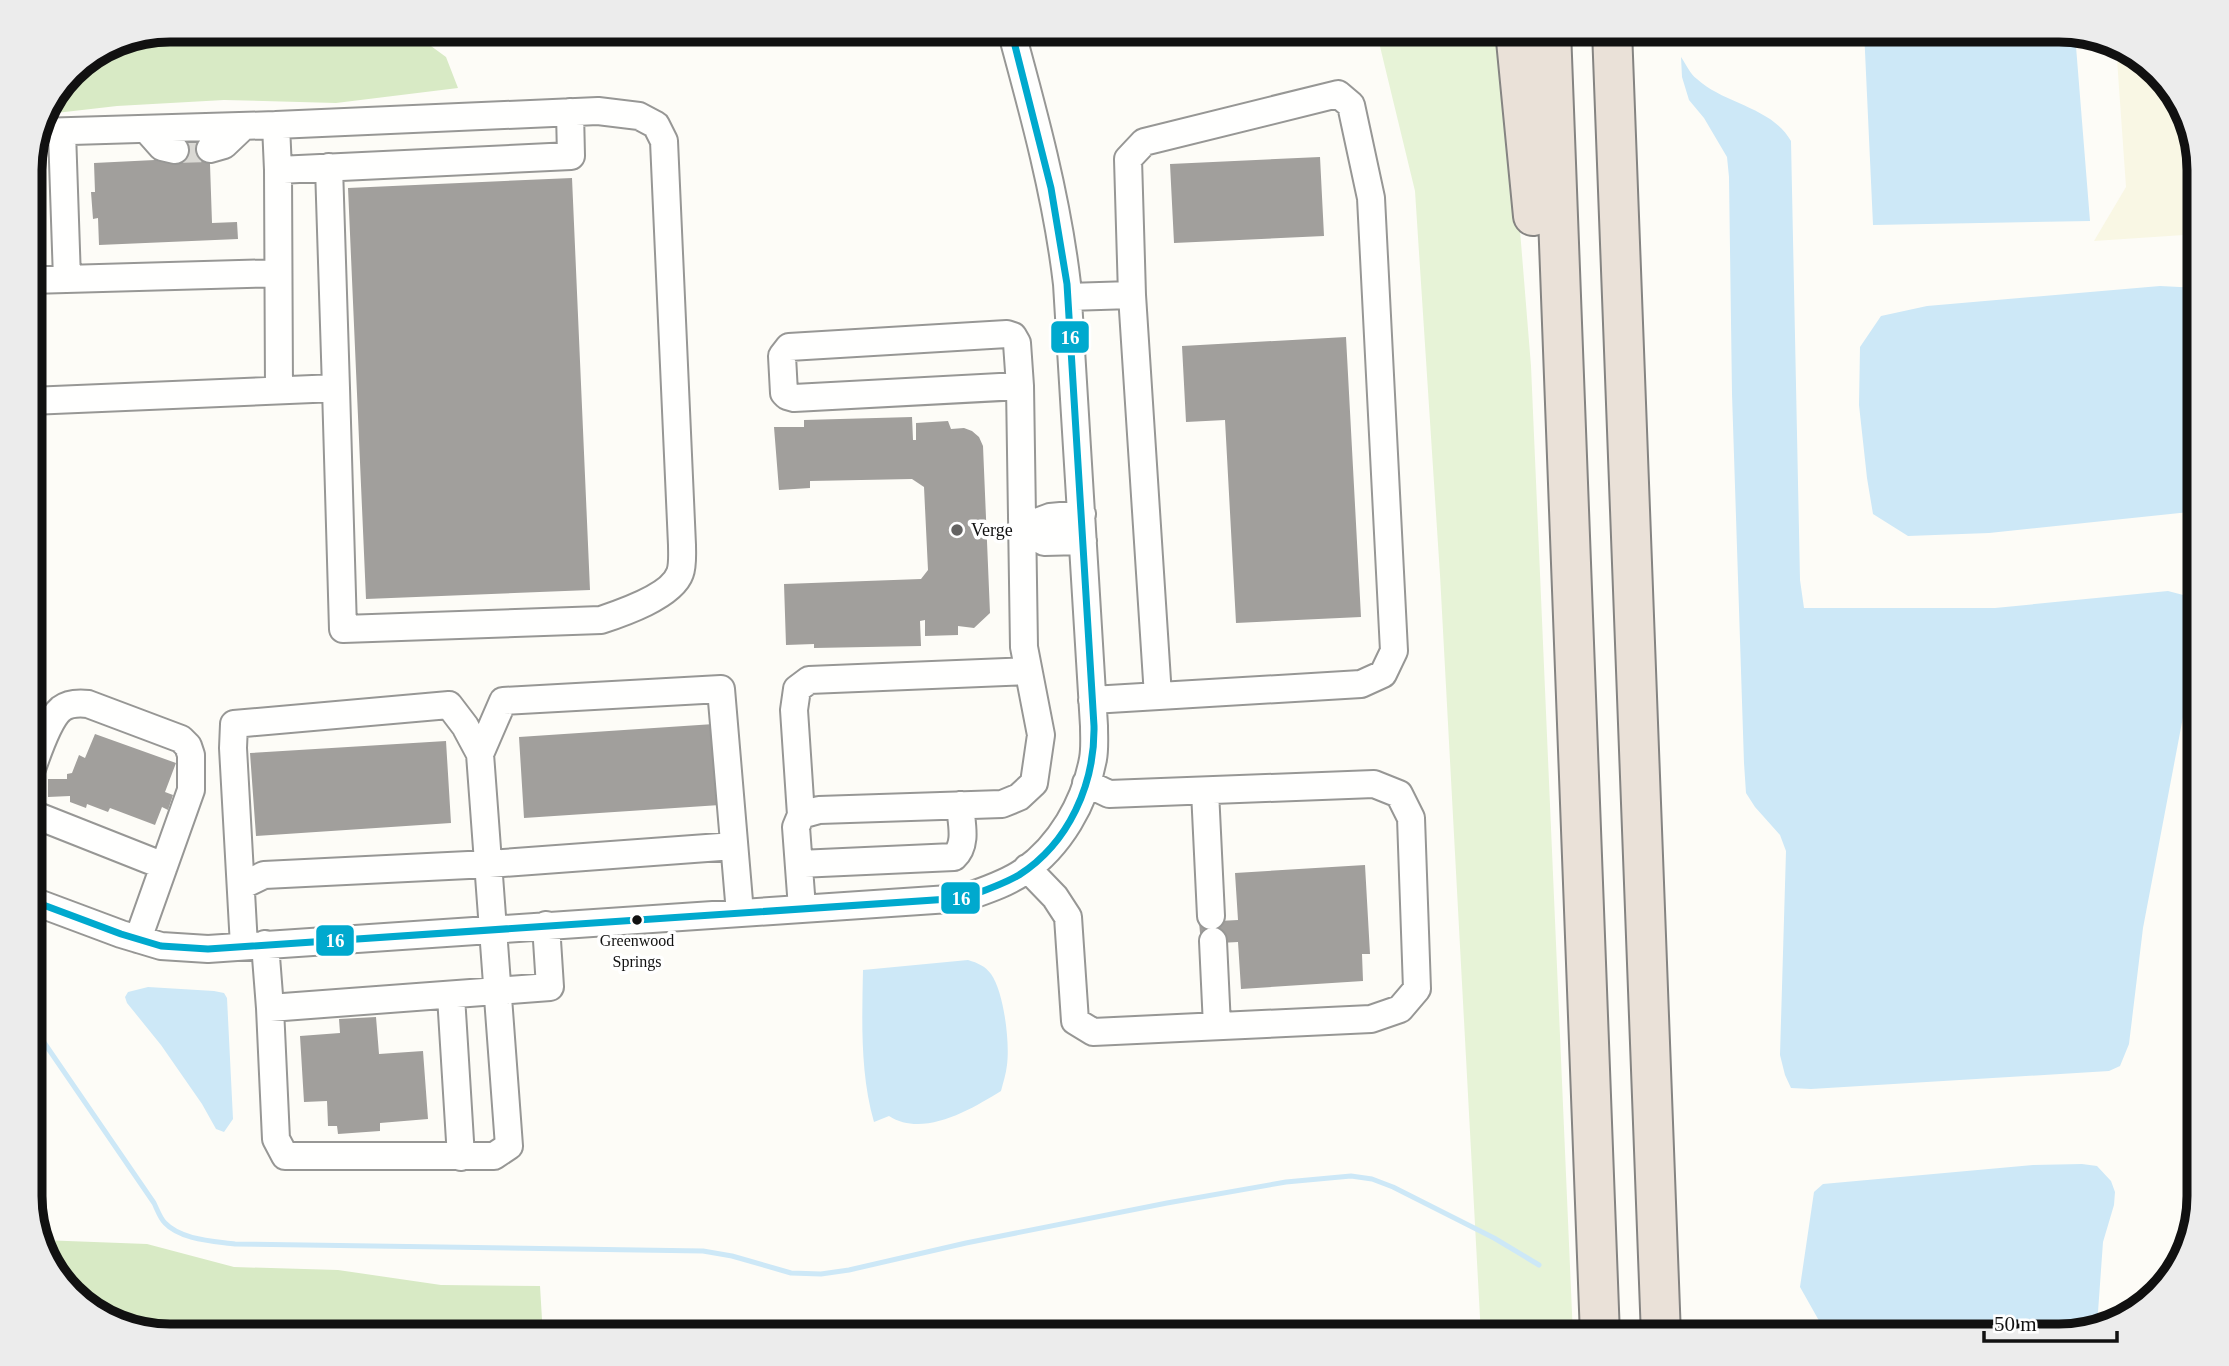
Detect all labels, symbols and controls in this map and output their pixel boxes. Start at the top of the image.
line badge: 16 [1050,320,1090,354]
text: 16 [1061,327,1080,348]
place label: Verge [971,520,1013,540]
marker: Verge [949,522,965,538]
line badge: 16 [940,881,981,915]
text: 16 [952,888,971,909]
marker: Greenwood Springs [630,913,644,927]
line badge: 16 [315,924,355,957]
text: 16 [326,930,345,951]
place label: Greenwood Springs [600,932,674,971]
scale bar [1984,1300,2117,1344]
text: 50 m [1994,1312,2037,1336]

